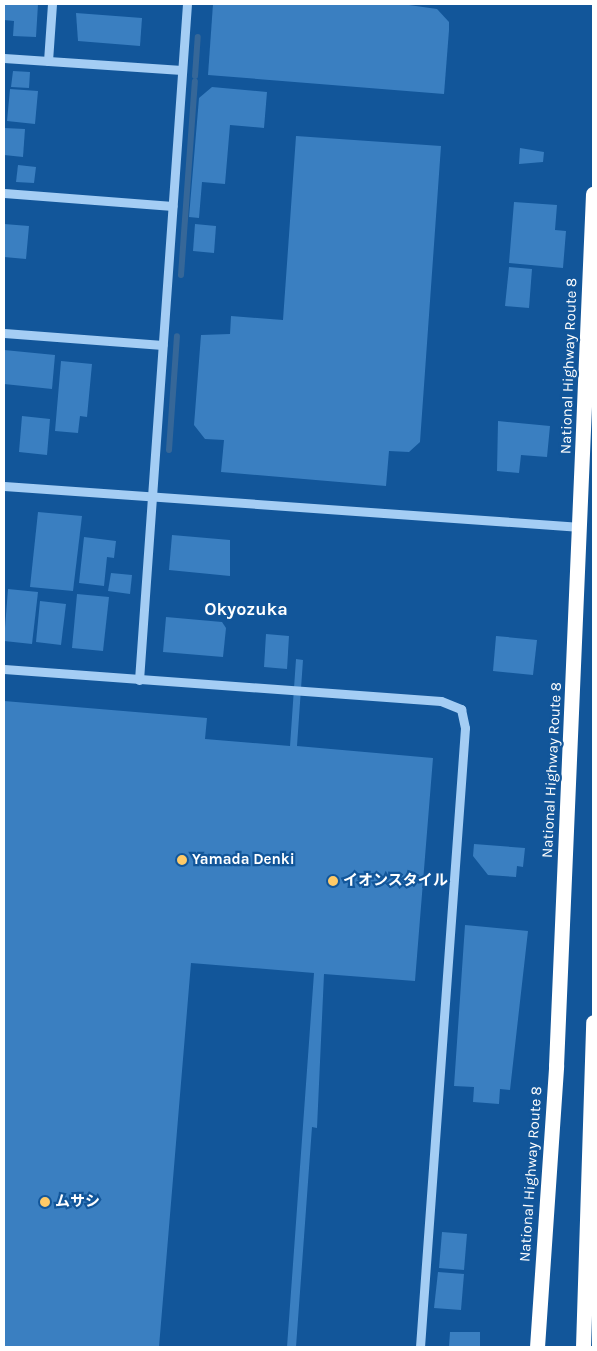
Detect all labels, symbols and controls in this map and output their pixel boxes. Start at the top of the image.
street label: National Highway Route 8 [557,278,581,454]
district label: Okyozuka [204,598,288,620]
street label: National Highway Route 8 [538,682,566,858]
place label: Yamada Denki [192,851,295,869]
marker: Yamada Denki [176,854,188,866]
place label: イオンスタイル [343,872,448,890]
marker: イオンスタイル [327,875,339,887]
street label: National Highway Route 8 [516,1085,546,1263]
place label: ムサシ [55,1193,100,1211]
marker: ムサシ [39,1196,51,1208]

